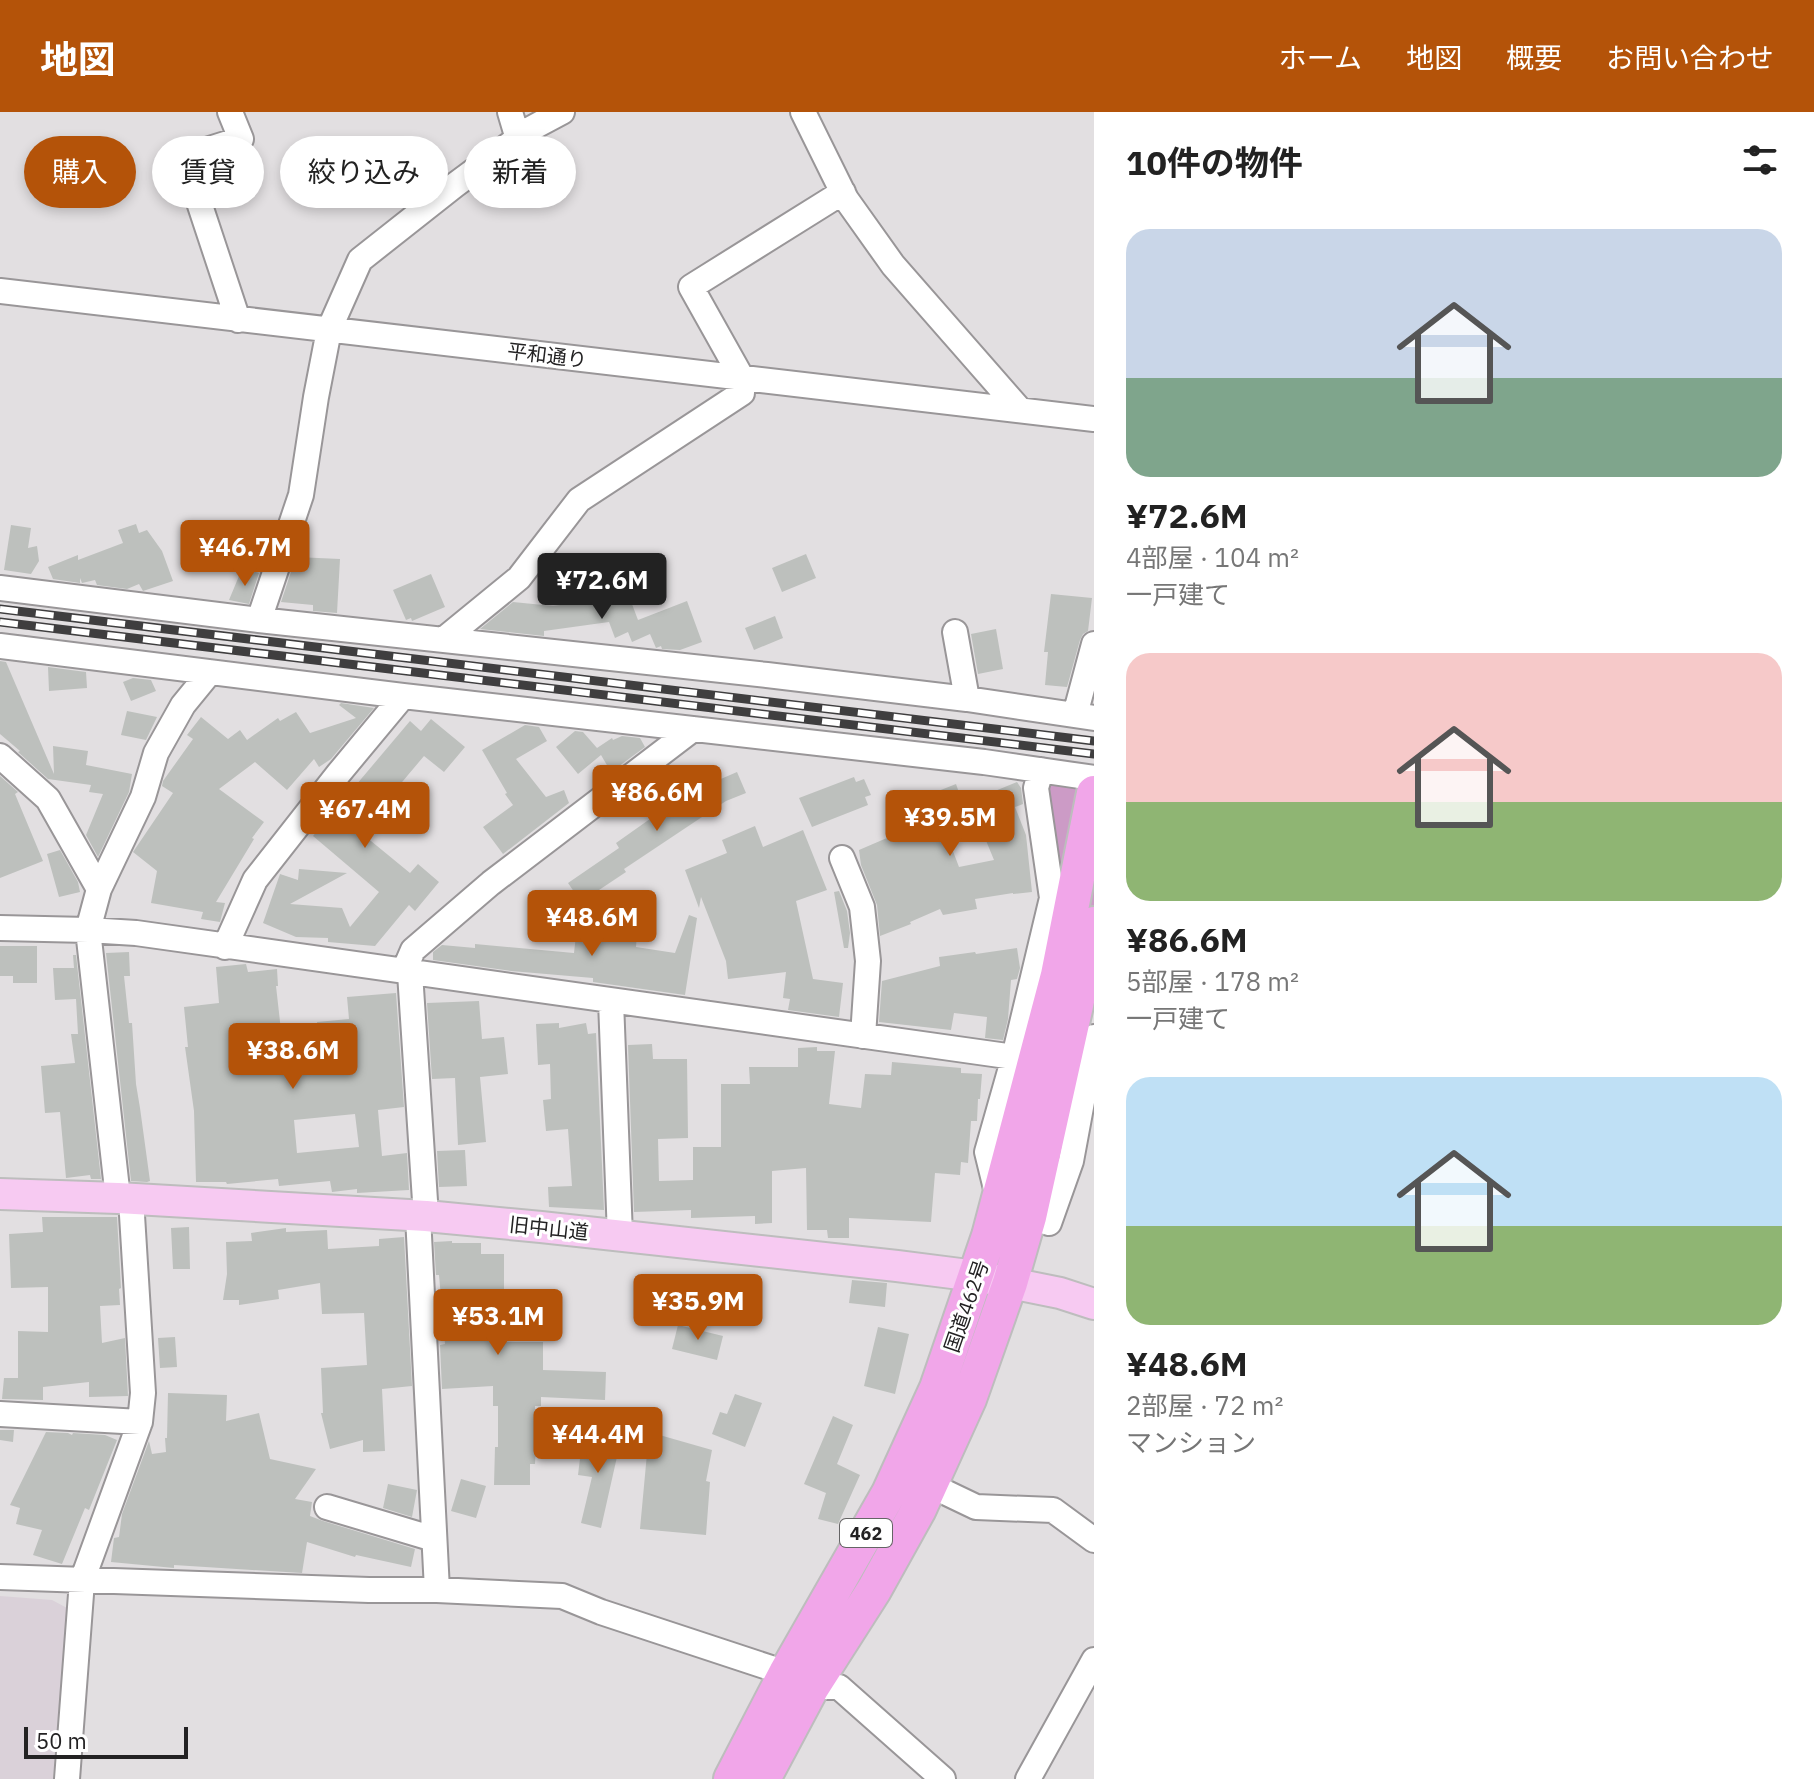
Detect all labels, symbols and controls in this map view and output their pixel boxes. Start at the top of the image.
text: 地図 [40,34,116,83]
text: ホーム [1279,39,1362,76]
text: 地図 [1406,39,1462,76]
text: 概要 [1506,39,1562,76]
text: お問い合わせ [1606,39,1774,76]
chip: 購入 [24,136,136,208]
chip: 賃貸 [152,136,264,208]
chip: 絞り込み [280,136,448,208]
chip: 新着 [464,136,576,208]
icon: filters [1738,138,1782,182]
text: 10件の物件 [1126,140,1303,184]
icon: home [1382,281,1526,425]
street label: 平和通り [506,337,588,373]
text: ¥72.6M [1126,493,1248,537]
pin: ¥46.7M [180,520,310,588]
text: ¥46.7M [198,529,292,563]
text: 4部屋 · 104 m² [1126,540,1299,574]
pin: ¥72.6M [537,553,667,621]
text: ¥72.6M [555,562,649,596]
text: 一戸建て [1126,577,1230,611]
icon: home [1382,705,1526,849]
pin: ¥86.6M [592,765,722,833]
text: ¥86.6M [610,774,704,808]
pin: ¥67.4M [300,782,430,850]
pin: ¥39.5M [885,790,1015,858]
text: ¥67.4M [318,791,412,825]
text: ¥39.5M [903,799,997,833]
pin: ¥48.6M [527,890,657,958]
text: ¥48.6M [545,899,639,933]
text: ¥86.6M [1126,917,1248,961]
text: 5部屋 · 178 m² [1126,964,1299,998]
text: 一戸建て [1126,1001,1230,1035]
pin: ¥38.6M [228,1023,358,1091]
text: ¥38.6M [246,1032,340,1066]
icon: home [1382,1129,1526,1273]
street label: 旧中山道 [508,1210,590,1246]
street label: 国道462号 [938,1256,994,1356]
pin: ¥35.9M [633,1274,763,1342]
text: ¥35.9M [651,1283,745,1317]
pin: ¥53.1M [433,1289,563,1357]
text: ¥53.1M [451,1298,545,1332]
text: ¥48.6M [1126,1341,1248,1385]
text: 2部屋 · 72 m² [1126,1388,1283,1422]
pin: ¥44.4M [533,1407,663,1475]
text: ¥44.4M [551,1416,645,1450]
text: マンション [1126,1425,1256,1459]
road number: 462 [840,1519,892,1547]
scale bar [24,1723,188,1759]
text: 50 m [36,1726,87,1755]

